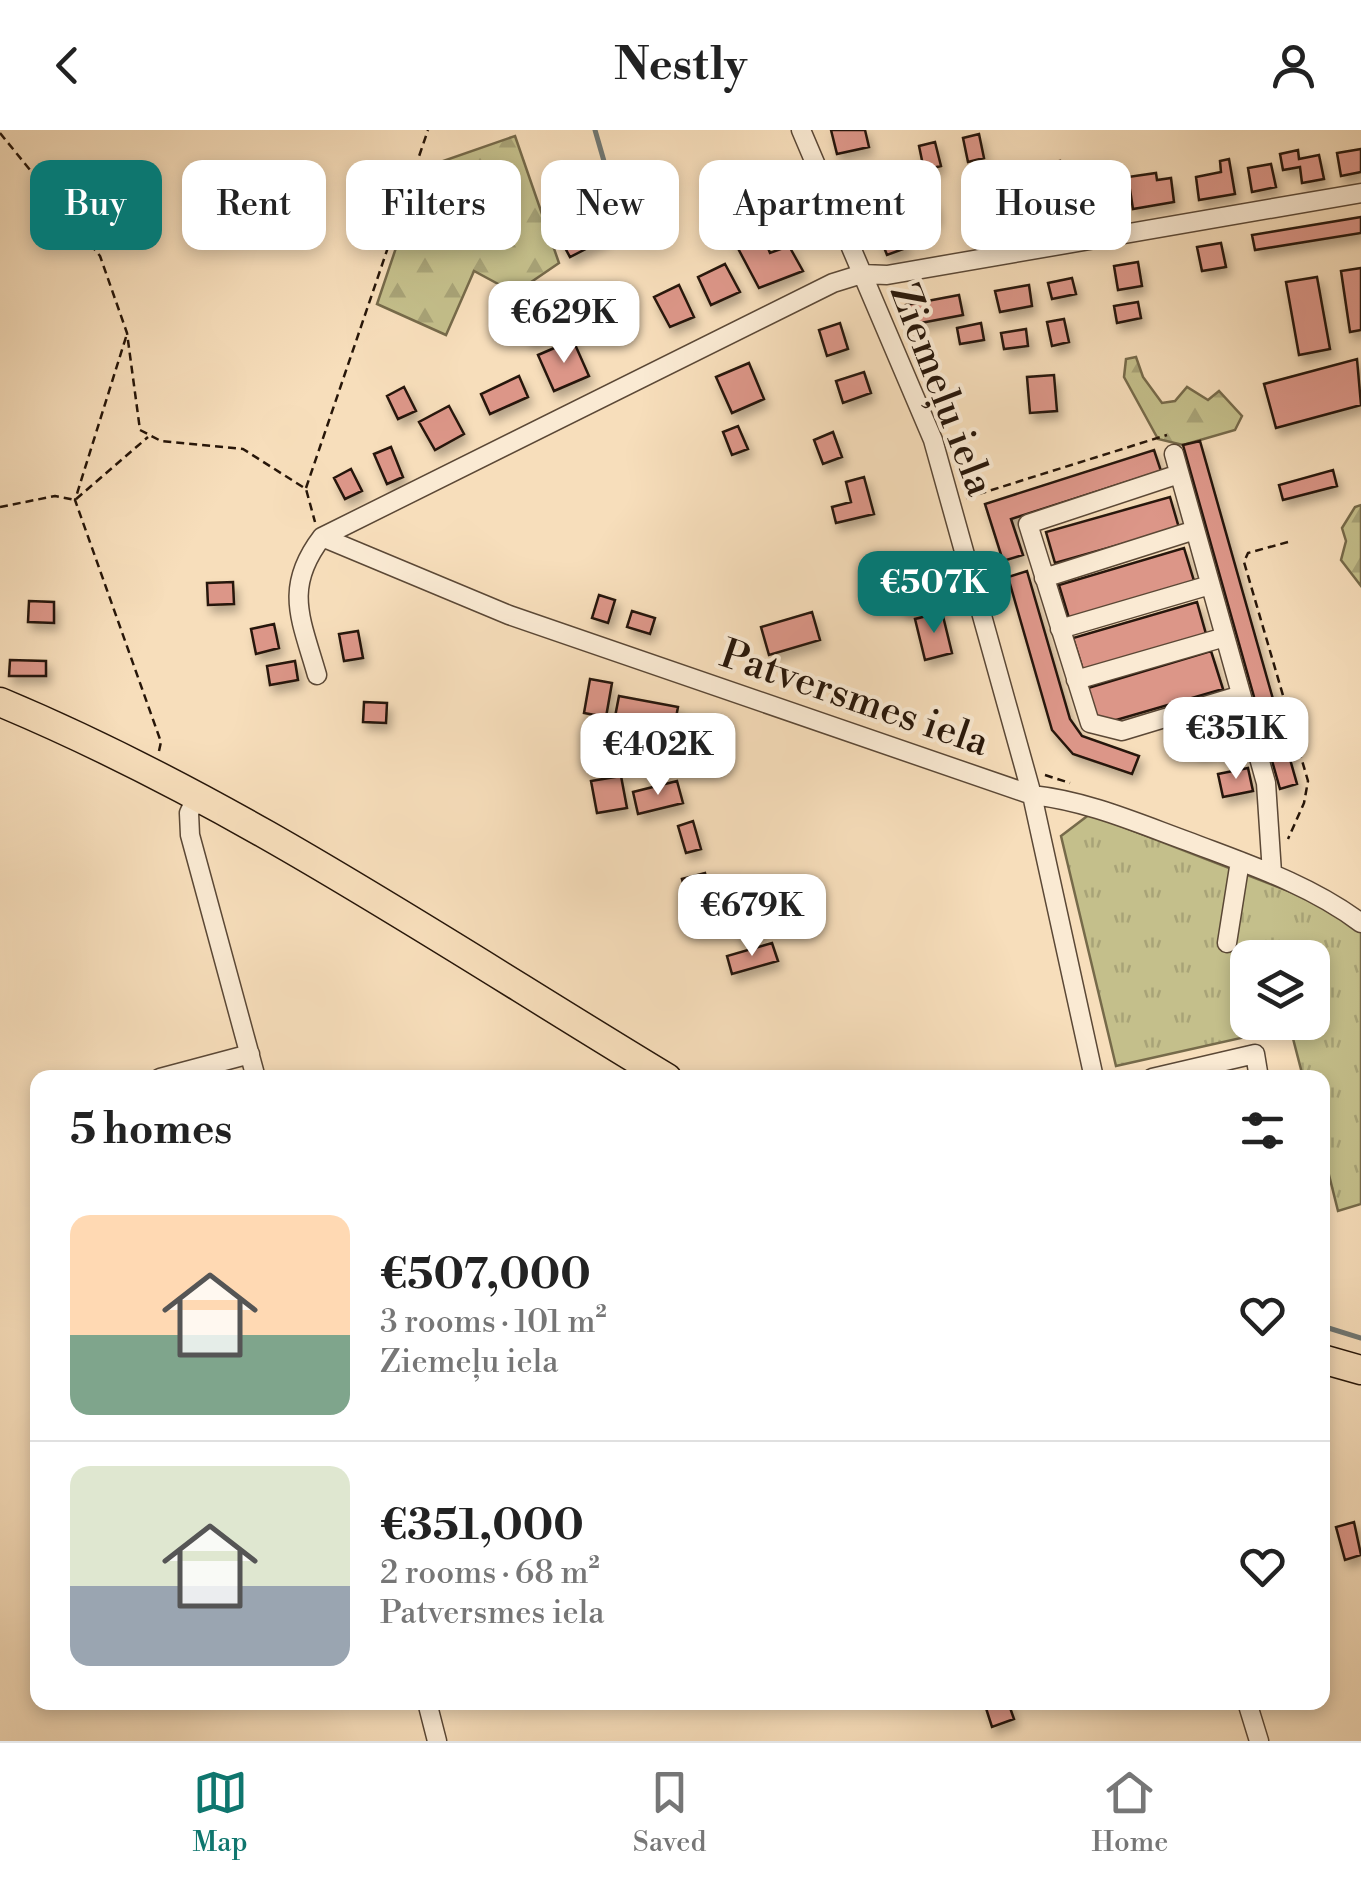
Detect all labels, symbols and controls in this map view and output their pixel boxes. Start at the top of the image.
text: Nestly [614,37,747,94]
icon: back [40,38,95,93]
icon: person [1266,38,1321,93]
chip: Buy [30,160,162,250]
chip: Rent [182,160,326,250]
chip: Filters [346,160,521,250]
chip: New [541,160,679,250]
chip: Apartment [699,160,941,250]
chip: House [961,160,1131,250]
street label: Ziemeļu iela [878,277,1005,503]
pin: €629K [494,281,634,366]
text: €629K [510,293,618,333]
pin: €507K [864,551,1004,636]
text: €507K [880,563,988,603]
street label: Patversmes iela [714,630,996,768]
pin: €351K [1166,697,1306,782]
text: €351K [1185,709,1287,749]
pin: €402K [588,713,728,798]
text: €402K [602,725,714,765]
pin: €679K [682,874,822,959]
text: €679K [700,886,804,926]
map controls [1230,940,1330,1040]
button: layers [1230,940,1330,1040]
icon: filters [1235,1103,1290,1158]
text: 5 homes [70,1104,232,1157]
text: €507,000 [380,1249,591,1302]
icon: home [150,1255,270,1375]
icon: heart [1235,1288,1290,1343]
text: 3 rooms · 101 m² [380,1302,607,1342]
text: Ziemeļu iela [380,1342,558,1382]
text: €351,000 [380,1500,584,1553]
icon: home [150,1506,270,1626]
icon: heart [1235,1539,1290,1594]
text: 2 rooms · 68 m² [380,1553,600,1593]
text: Patversmes iela [380,1593,604,1633]
tab: Map [193,1765,248,1860]
tab: Saved [633,1765,706,1860]
tab: Home [1092,1765,1168,1860]

